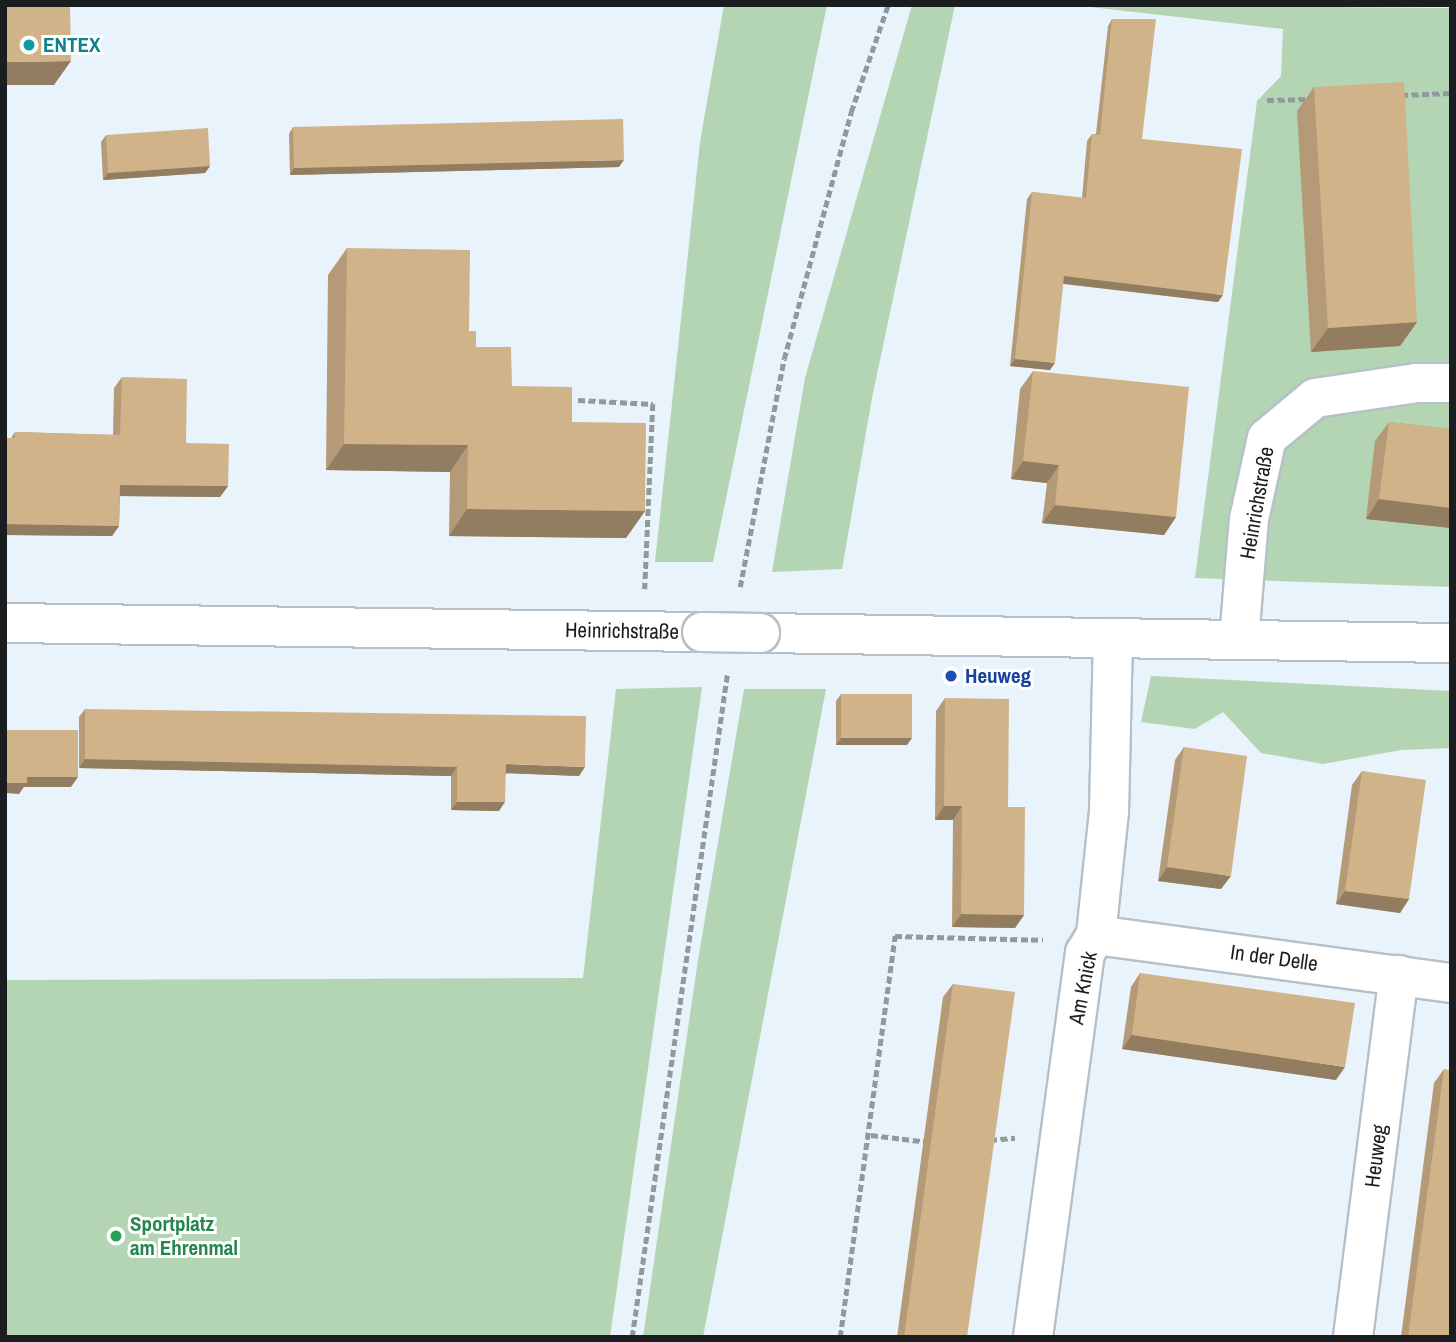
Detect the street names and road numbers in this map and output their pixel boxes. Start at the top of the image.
street label: Heinrichstraße [1235,445,1279,561]
street label: Heinrichstraße [565,617,679,645]
street label: In der Delle [1229,939,1319,977]
street label: Am Knick [1064,949,1102,1027]
street label: Heuweg [1360,1123,1392,1189]

